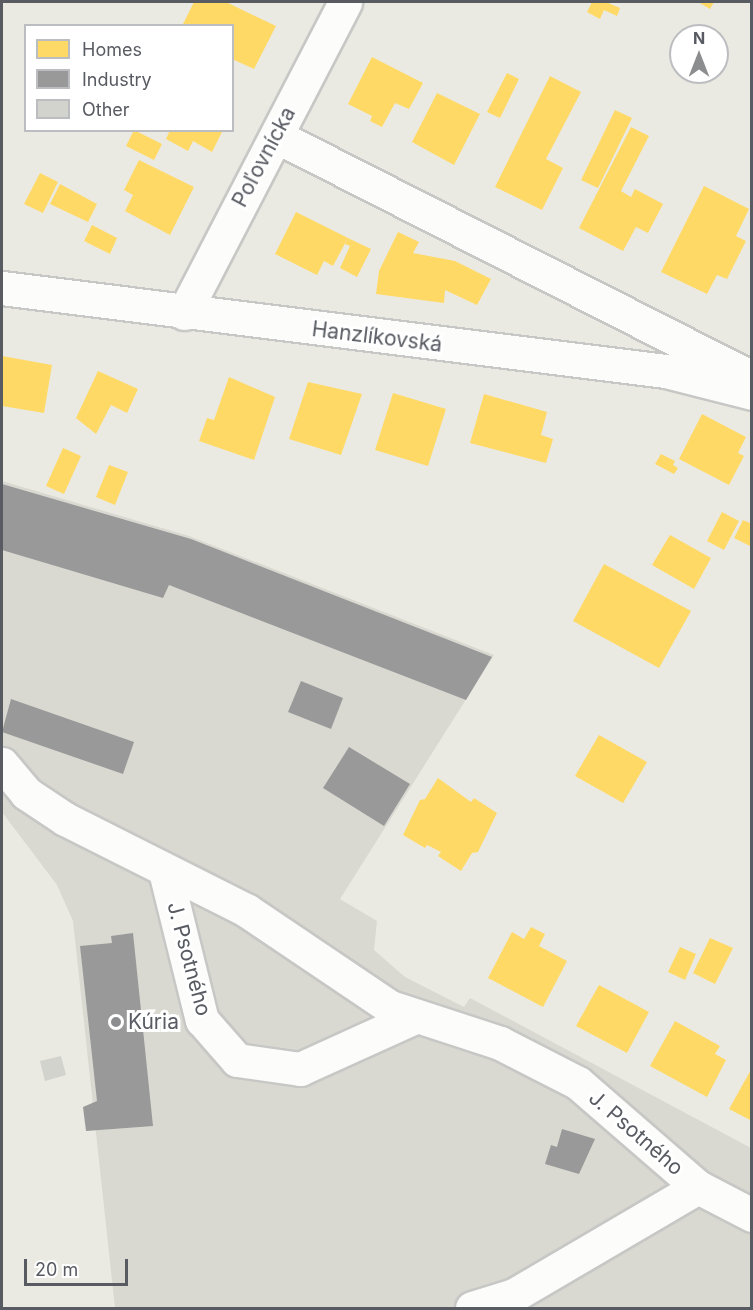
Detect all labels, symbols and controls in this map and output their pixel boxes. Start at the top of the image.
legend [24,24,234,132]
north arrow [669,24,729,84]
text: N [693,28,705,48]
text: Homes [82,39,142,60]
text: Industry [82,69,152,90]
text: Other [82,99,130,120]
street label: Poľovnícka [227,103,301,211]
street label: Hanzlíkovská [310,317,444,357]
street label: J. Psotného [162,899,216,1019]
place label: Kúria [128,1009,179,1035]
marker: Kúria [109,1015,123,1029]
street label: J. Psotného [584,1085,688,1181]
scale bar [27,1247,130,1285]
text: 20 m [35,1259,78,1280]

